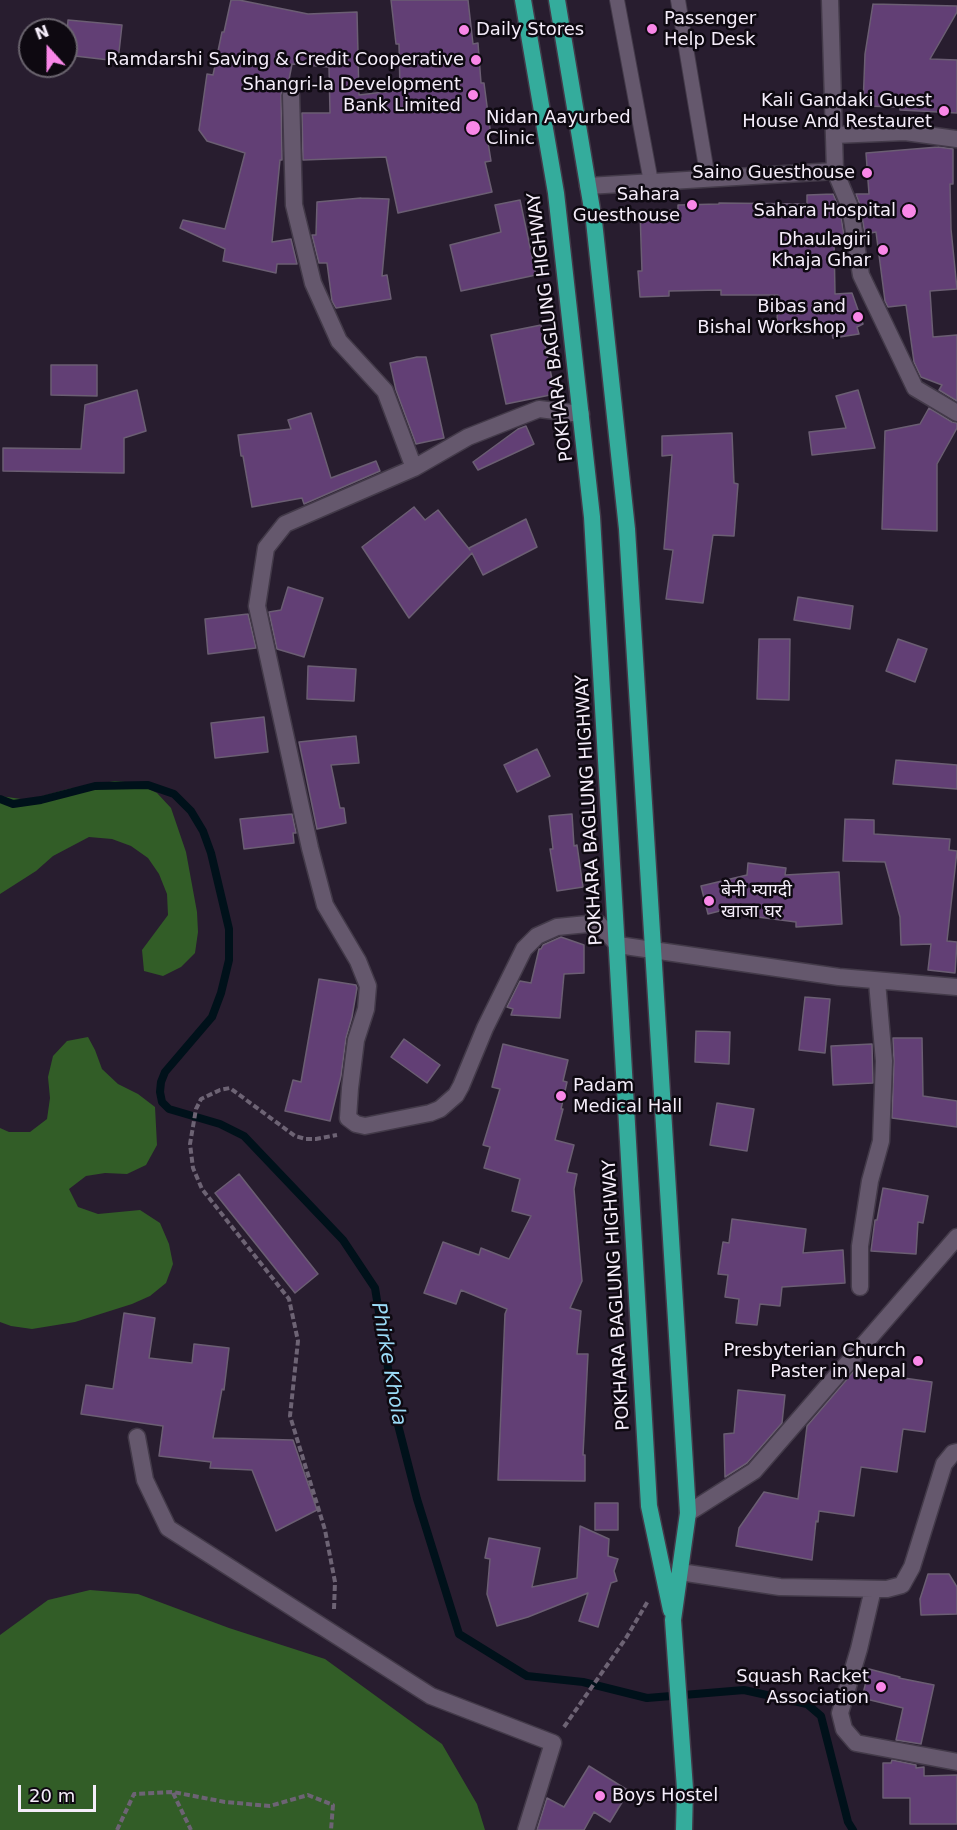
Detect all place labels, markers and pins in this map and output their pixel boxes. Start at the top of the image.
place label: Passenger Help Desk [664,8,756,50]
place label: Daily Stores [476,19,584,41]
marker: Passenger Help Desk [645,22,659,36]
marker: Daily Stores [457,23,471,37]
place label: Ramdarshi Saving & Credit Cooperative [106,49,464,71]
marker: Ramdarshi Saving & Credit Cooperative [469,53,483,67]
place label: Shangri-la Development Bank Limited [242,74,461,116]
marker: Shangri-la Development Bank Limited [466,88,480,102]
place label: Kali Gandaki Guest House And Restauret [742,90,932,132]
marker: Kali Gandaki Guest House And Restauret [937,104,951,118]
place label: Nidan Aayurbed Clinic [486,107,631,150]
marker: Nidan Aayurbed Clinic [464,119,482,137]
place label: Saino Guesthouse [692,162,855,184]
marker: Saino Guesthouse [860,166,874,180]
place label: Sahara Guesthouse [573,184,680,226]
marker: Sahara Guesthouse [685,198,699,212]
place label: Sahara Hospital [754,200,896,222]
marker: Sahara Hospital [900,202,918,220]
place label: Dhaulagiri Khaja Ghar [771,229,871,272]
marker: Dhaulagiri Khaja Ghar [876,243,890,257]
place label: Bibas and Bishal Workshop [697,296,846,338]
marker: Bibas and Bishal Workshop [851,310,865,324]
place label: बेनी म्याग्दी खाजा घर [721,880,792,922]
marker: बेनी म्याग्दी खाजा घर [702,894,716,908]
place label: Padam Medical Hall [573,1075,682,1118]
marker: Padam Medical Hall [554,1089,568,1103]
place label: Presbyterian Church Paster in Nepal [724,1340,906,1382]
marker: Presbyterian Church Paster in Nepal [911,1354,925,1368]
place label: Squash Racket Association [736,1666,869,1708]
marker: Squash Racket Association [874,1680,888,1694]
place label: Boys Hostel [612,1785,718,1807]
marker: Boys Hostel [593,1789,607,1803]

